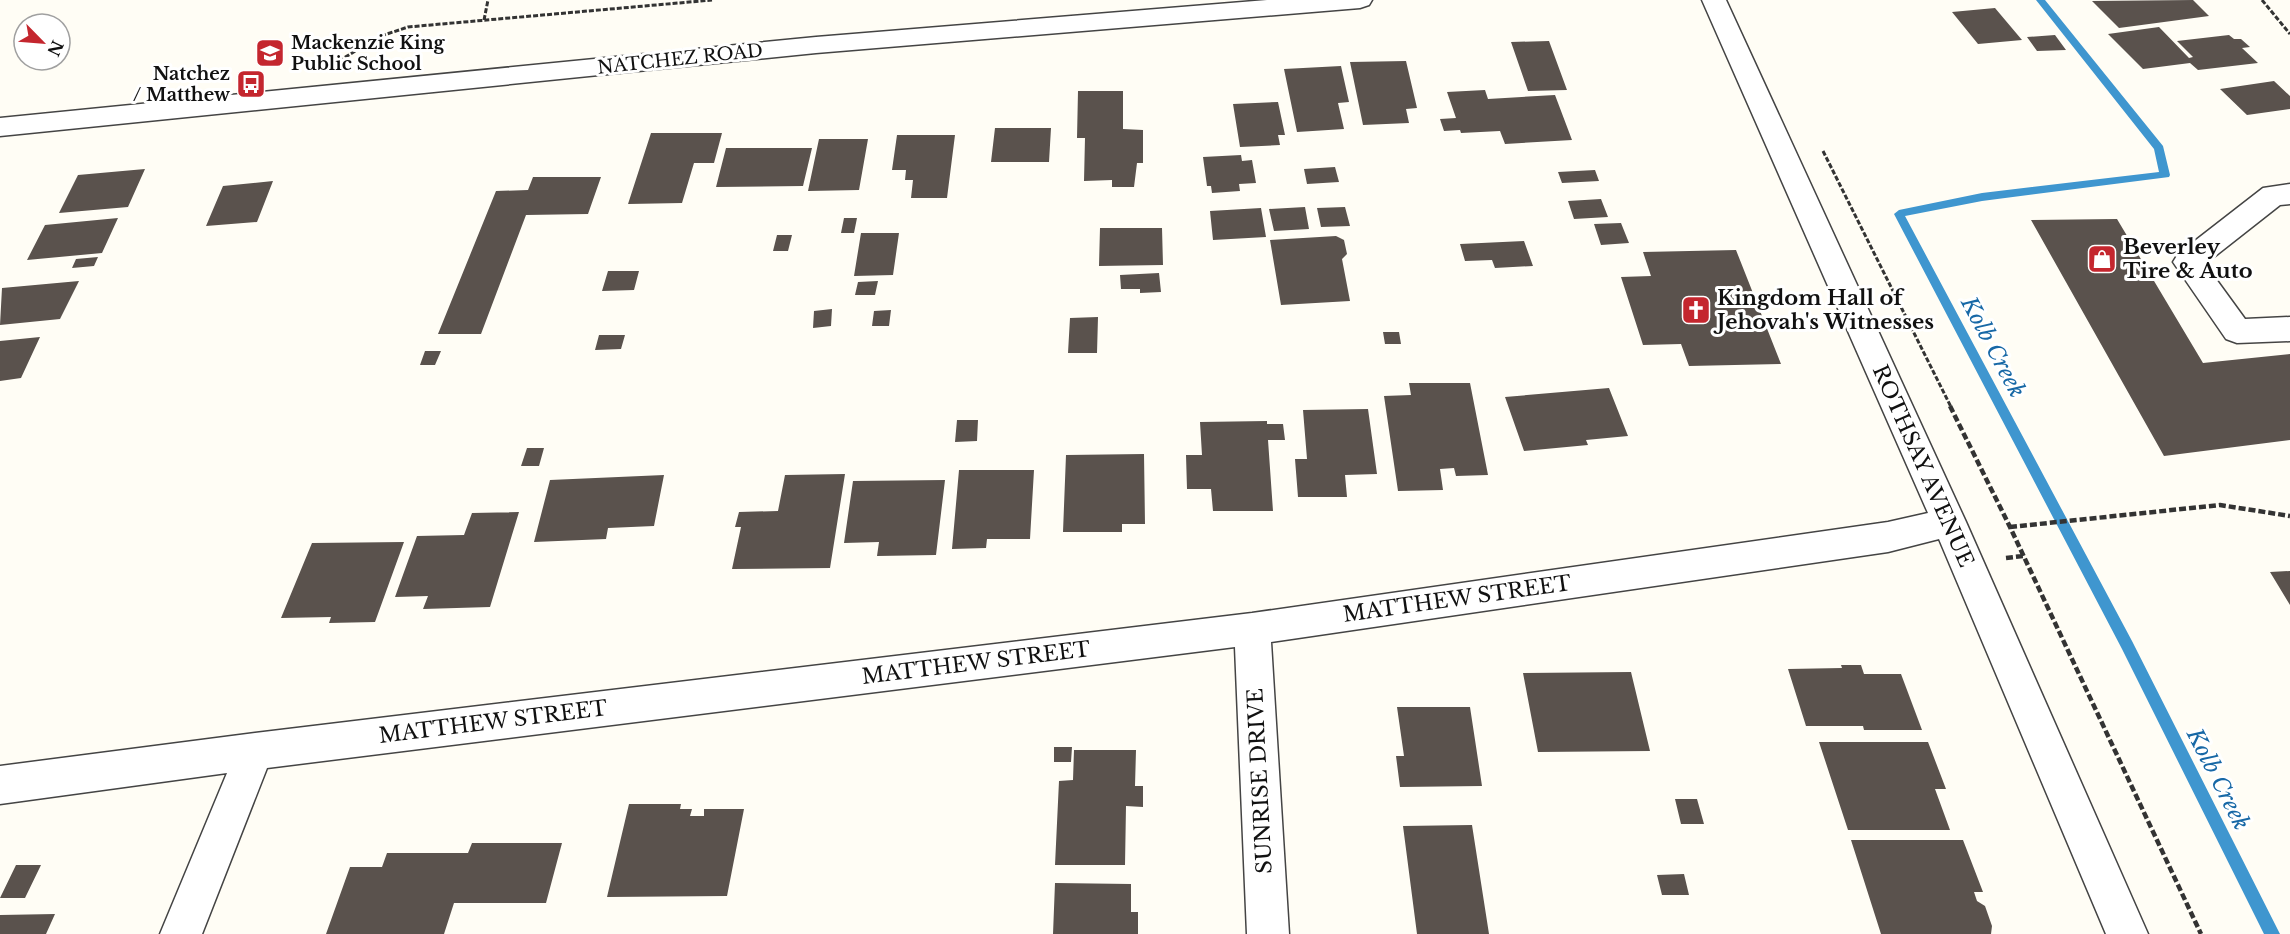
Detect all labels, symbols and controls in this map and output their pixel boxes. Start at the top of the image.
north arrow [12,12,72,72]
place label: Mackenzie King Public School [291,32,446,75]
text: N [43,37,68,59]
school or university icon: Mackenzie King Public School [254,37,286,69]
street label: NATCHEZ ROAD [596,39,764,79]
place label: Natchez / Matthew [133,63,231,106]
bus stop icon: Natchez / Matthew [235,68,267,100]
place label: Beverley Tire & Auto [2123,234,2253,284]
shop icon: Beverley Tire & Auto [2086,243,2118,275]
place label: Kingdom Hall of Jehovah's Witnesses [1713,285,1934,335]
water label: Kolb Creek [1955,291,2031,402]
church icon: Kingdom Hall of Jehovah's Witnesses [1680,294,1712,326]
street label: ROTHSAY AVENUE [1867,361,1979,571]
street label: MATTHEW STREET [1341,570,1573,628]
street label: MATTHEW STREET [860,636,1092,690]
street label: SUNRISE DRIVE [1242,687,1278,875]
street label: MATTHEW STREET [377,695,609,749]
water label: Kolb Creek [2180,723,2255,834]

